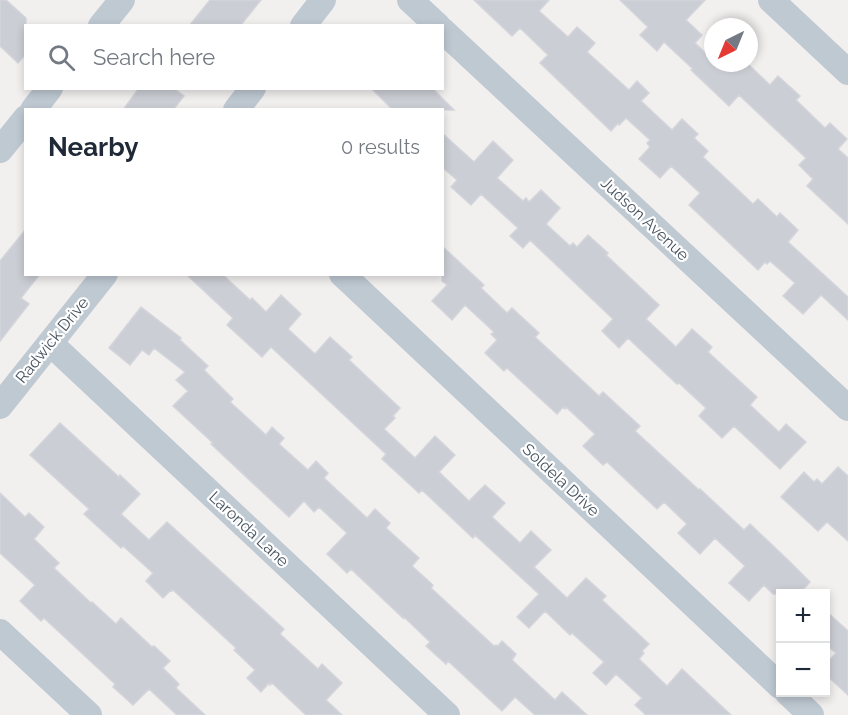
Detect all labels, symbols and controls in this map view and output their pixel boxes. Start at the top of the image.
north arrow [704,18,758,72]
search box [24,24,444,90]
icon: search [45,41,78,74]
text: Search here [93,44,215,70]
text: Nearby [48,132,138,162]
text: 0 results [341,135,420,159]
street label: Judson Avenue [597,173,693,265]
street label: Radwick Drive [12,293,92,387]
street label: Soldela Drive [519,440,603,520]
street label: Laronda Lane [205,487,293,571]
map controls [776,589,830,697]
button: + [776,589,830,643]
button: − [776,643,830,697]

